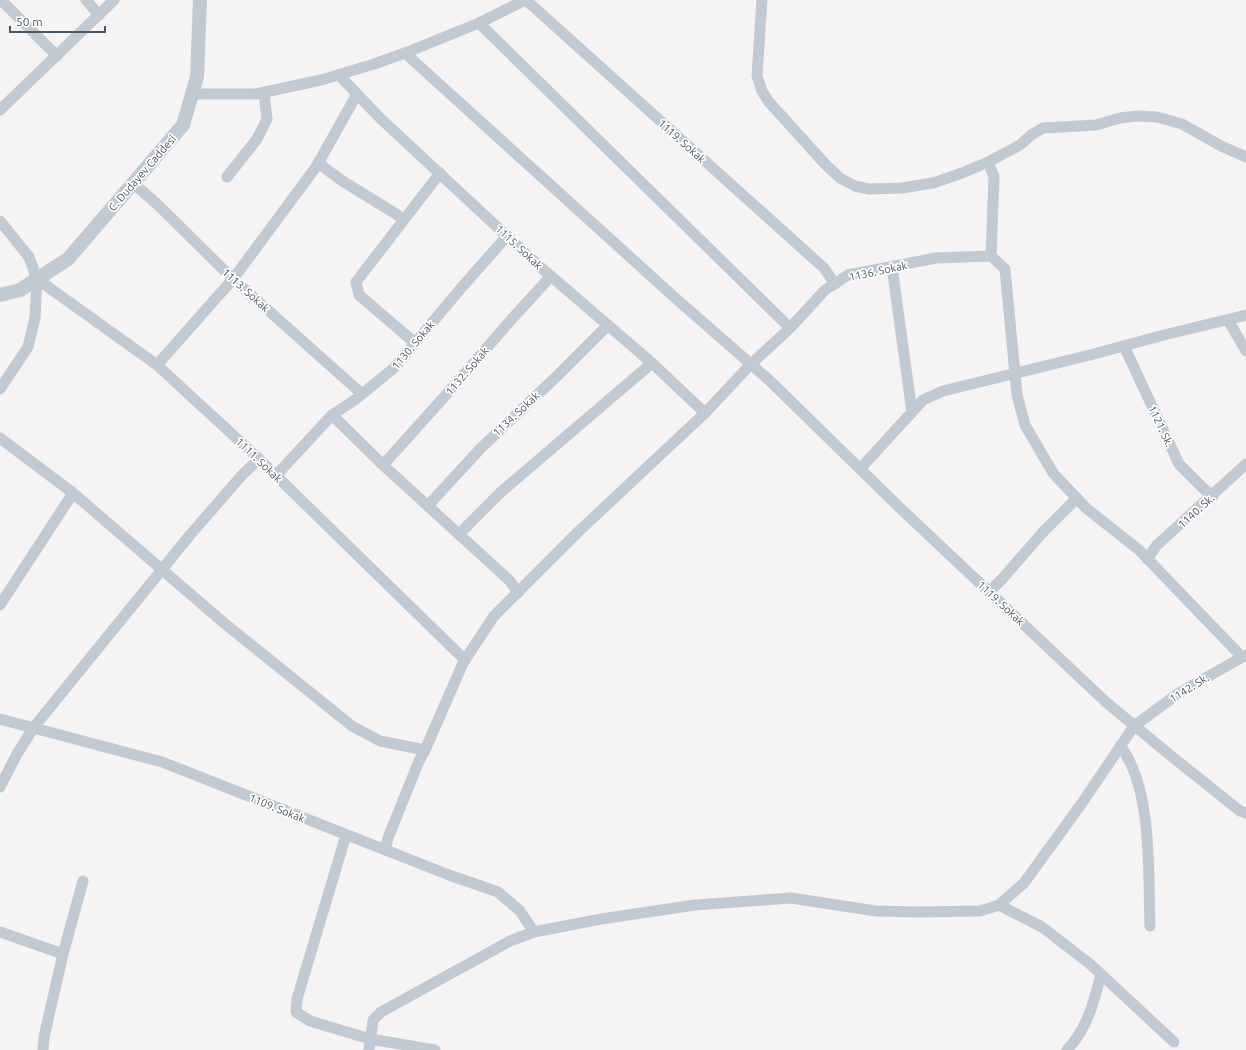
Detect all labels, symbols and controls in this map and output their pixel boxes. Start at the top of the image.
scale bar [10,8,105,34]
text: 50 m [16,15,43,28]
street label: 1119. Sokak [656,117,708,165]
street label: C. Dudayev Caddesi [106,133,178,213]
street label: 1115. Sokak [493,222,545,272]
street label: 1136. Sokak [848,259,909,283]
street label: 1113. Sokak [220,266,272,314]
street label: 1130. Sokak [389,318,437,371]
street label: 1132. Sokak [443,344,491,397]
street label: 1134. Sokak [490,389,542,439]
street label: 1121. Sk. [1146,403,1176,449]
street label: 1111. Sokak [234,435,285,485]
street label: 1140. Sk. [1176,492,1216,530]
street label: 1119. Sokak [975,578,1027,628]
street label: 1142. Sk. [1167,671,1211,705]
street label: 1109. Sokak [247,791,307,825]

